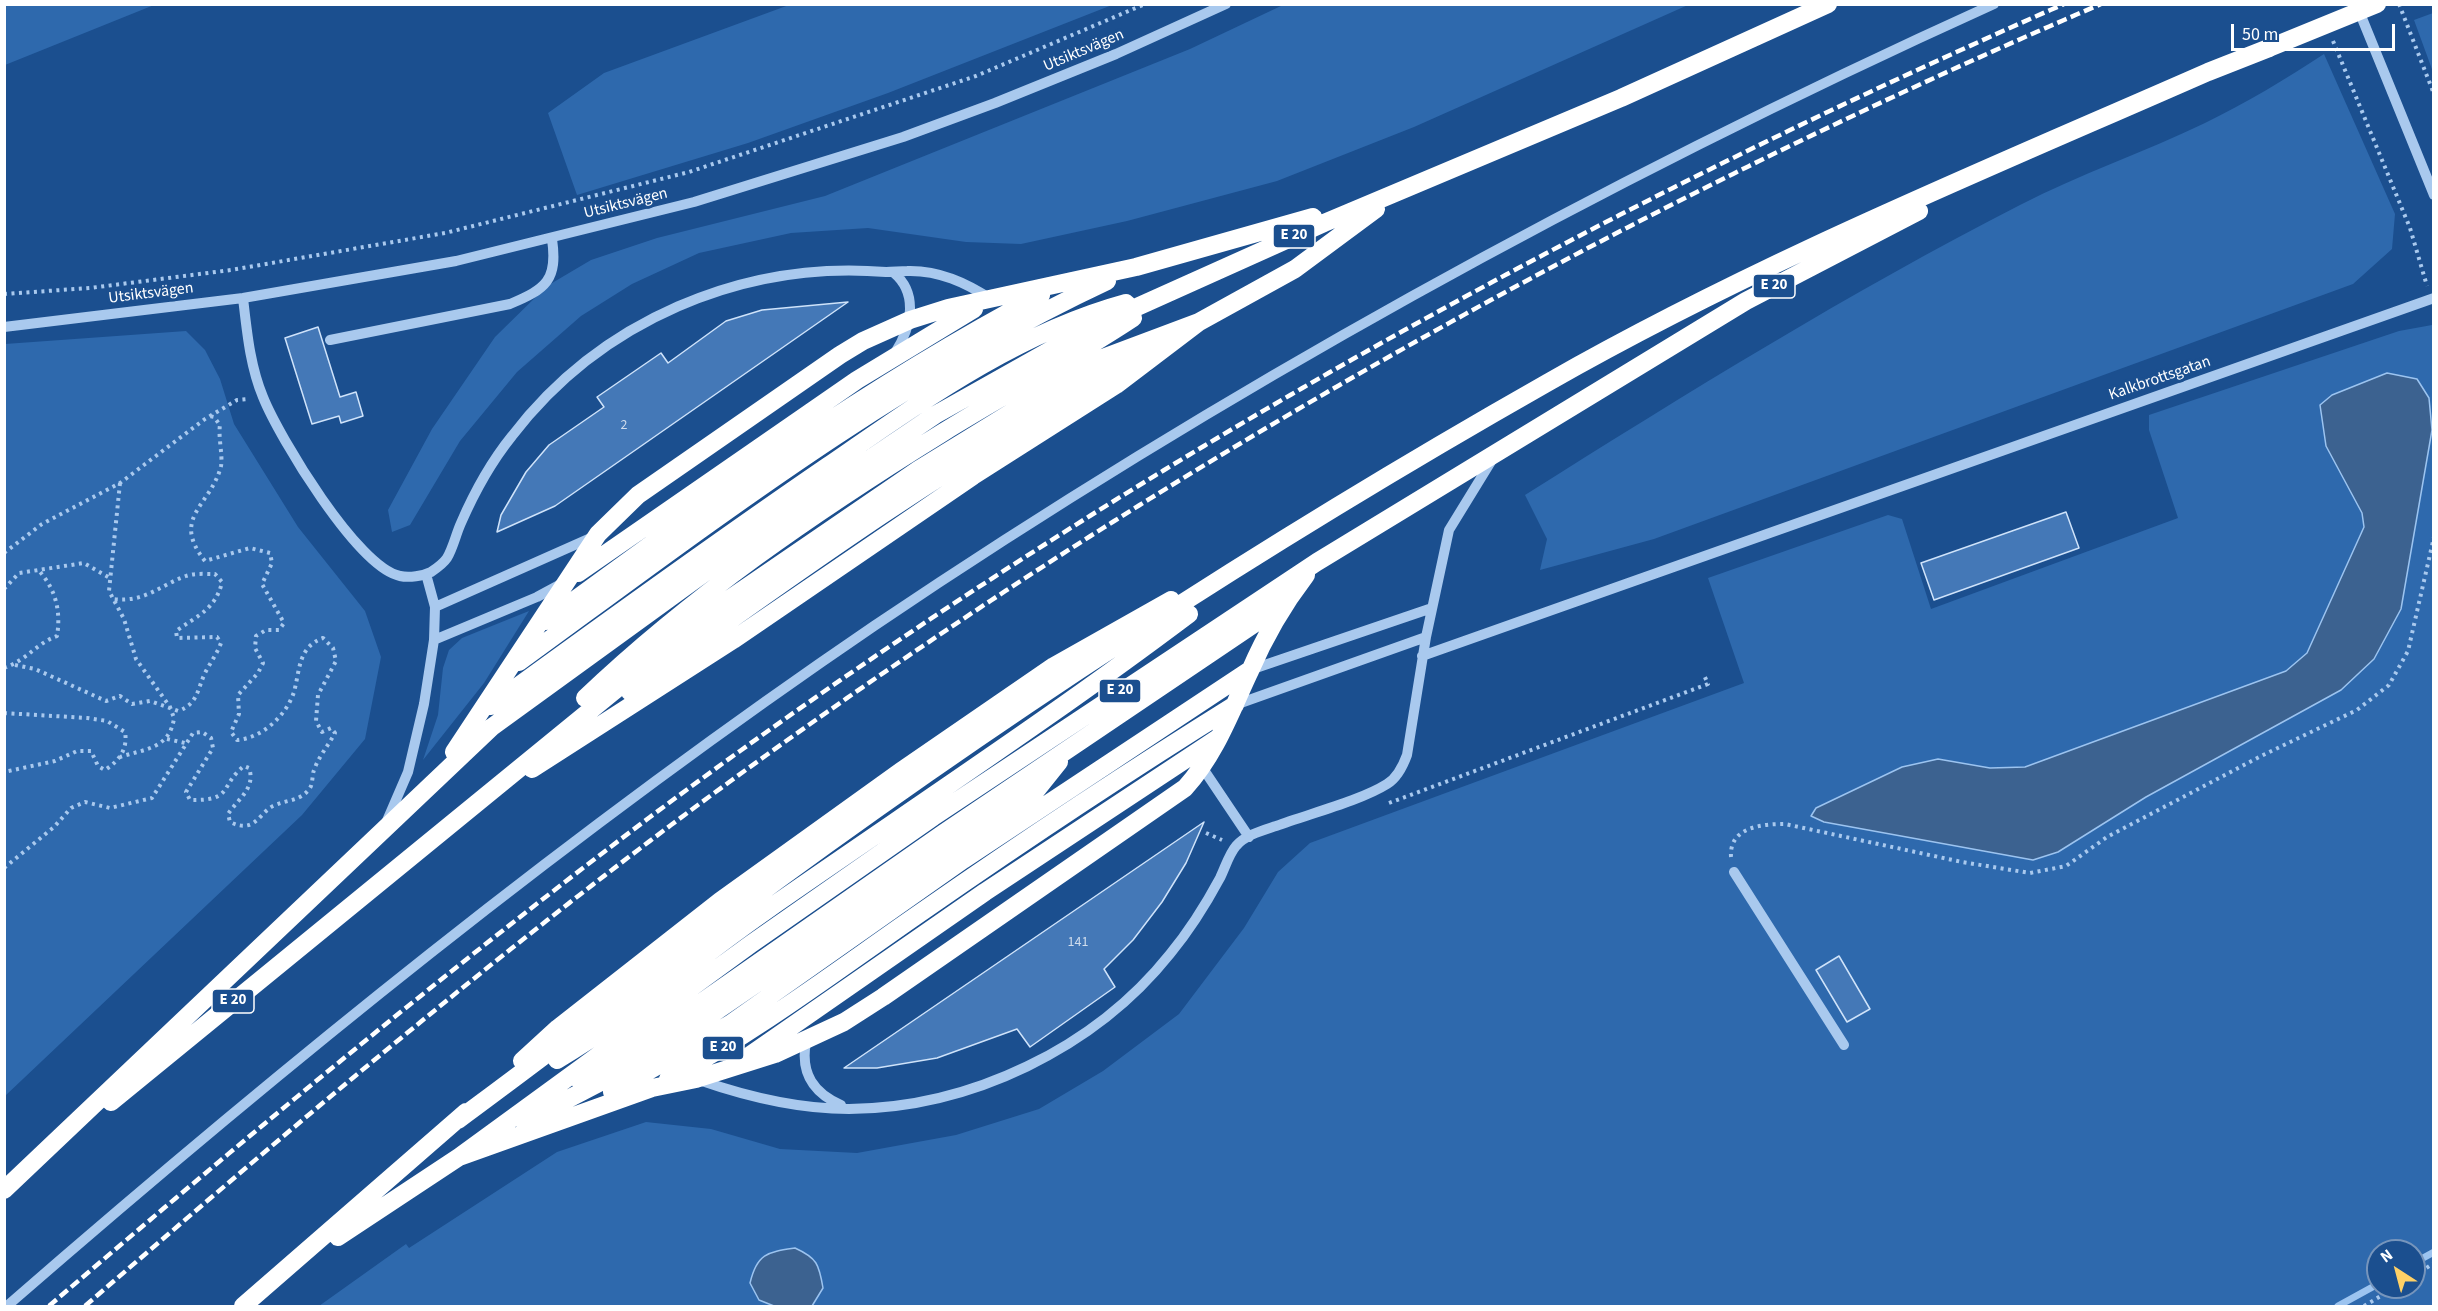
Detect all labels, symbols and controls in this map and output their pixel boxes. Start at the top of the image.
scale bar [2234,12,2398,50]
text: 50 m [2242,22,2278,47]
street label: Utsiktsvägen [1041,25,1127,77]
street label: Utsiktsvägen [582,184,670,224]
road number: E 20 [1273,224,1315,248]
road number: E 20 [1753,274,1795,298]
street label: Utsiktsvägen [107,279,195,309]
street label: Kalkbrottsgatan [2107,353,2213,405]
house number: 2 [621,418,627,434]
road number: E 20 [1099,679,1141,703]
house number: 141 [1068,935,1088,951]
road number: E 20 [212,989,254,1013]
road number: E 20 [702,1036,744,1060]
north arrow [2366,1239,2426,1299]
text: N [2376,1244,2397,1268]

